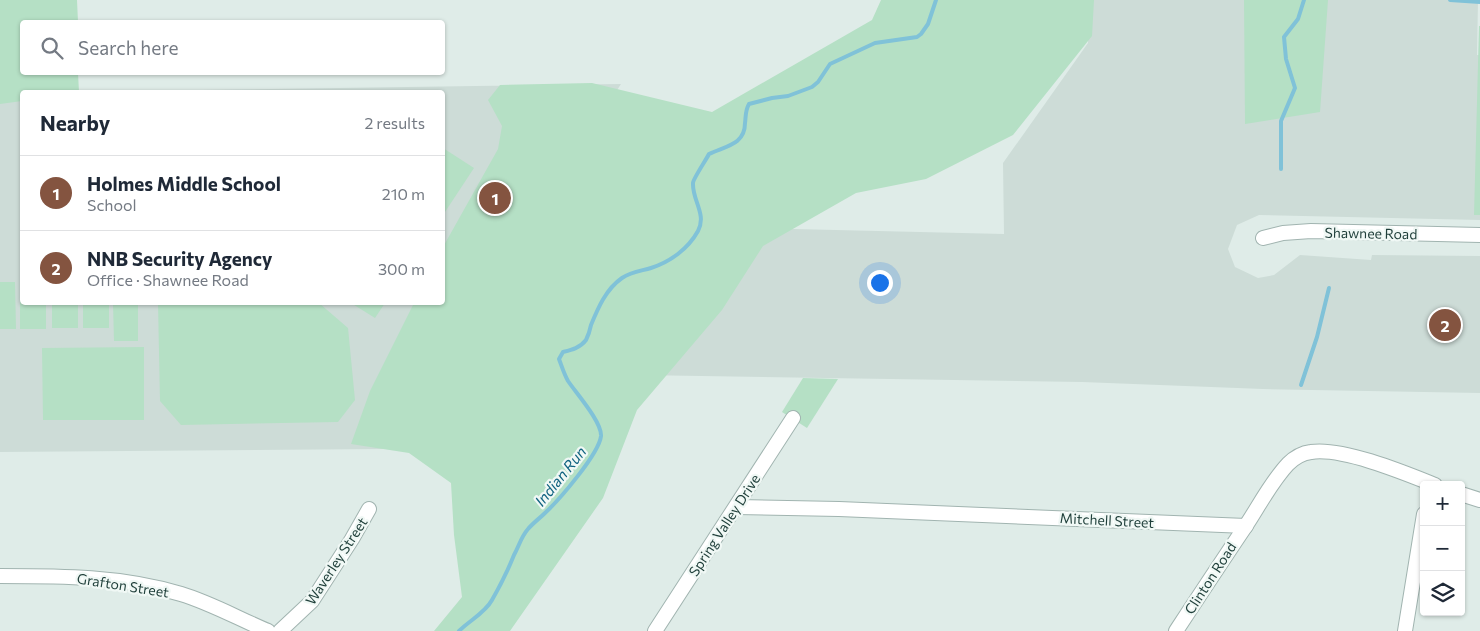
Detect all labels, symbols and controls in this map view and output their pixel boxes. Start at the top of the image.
search box [20,20,445,75]
icon: search [38,34,66,62]
text: Search here [78,36,178,59]
text: Nearby [40,110,110,135]
text: 2 results [364,113,425,132]
text: Holmes Middle School [87,172,281,195]
pin: 1 [479,179,511,217]
text: 1 [52,184,60,203]
text: 210 m [382,184,425,203]
text: School [87,195,137,214]
street label: Shawnee Road [1324,224,1418,242]
text: NNB Security Agency [87,247,272,270]
text: 2 [51,259,61,278]
text: 300 m [378,259,425,278]
text: Office · Shawnee Road [87,270,249,289]
your location [867,270,893,296]
pin: 2 [1429,306,1461,344]
water label: Indian Run [530,443,590,509]
street label: Spring Valley Drive [685,471,763,579]
map controls [1420,481,1465,616]
button: + [1420,481,1465,526]
street label: Mitchell Street [1059,509,1155,531]
street label: Waverley Street [301,514,371,608]
button: − [1420,526,1465,571]
street label: Clinton Road [1180,539,1240,617]
street label: Grafton Street [76,569,170,601]
button: layers [1420,571,1465,616]

